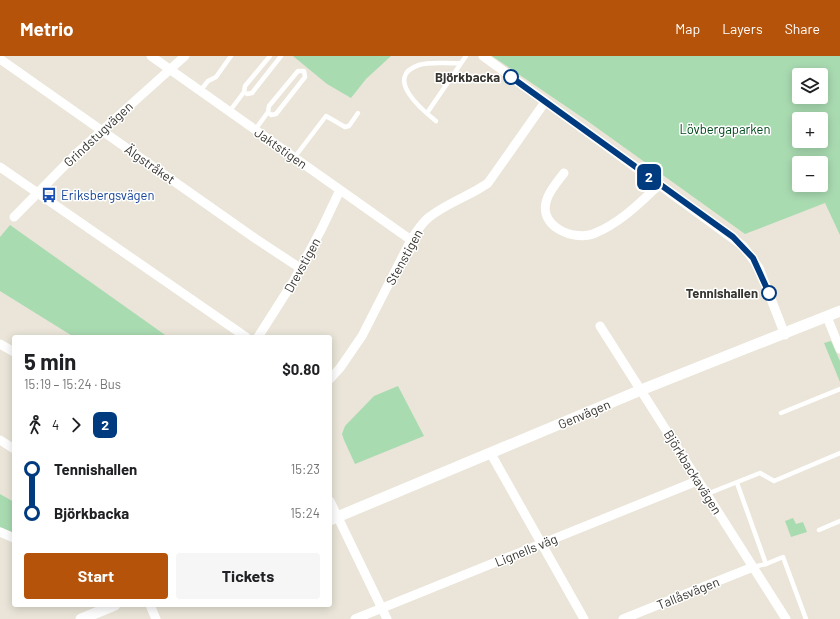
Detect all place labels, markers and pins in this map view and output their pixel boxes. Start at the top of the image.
place label: Björkbacka [435,69,500,85]
marker: Björkbacka [503,69,519,85]
bus stop icon: Eriksbergsvägen [40,186,58,204]
place label: Eriksbergsvägen [61,187,154,203]
place label: Tennishallen [686,285,758,301]
marker: Tennishallen [761,285,777,301]

